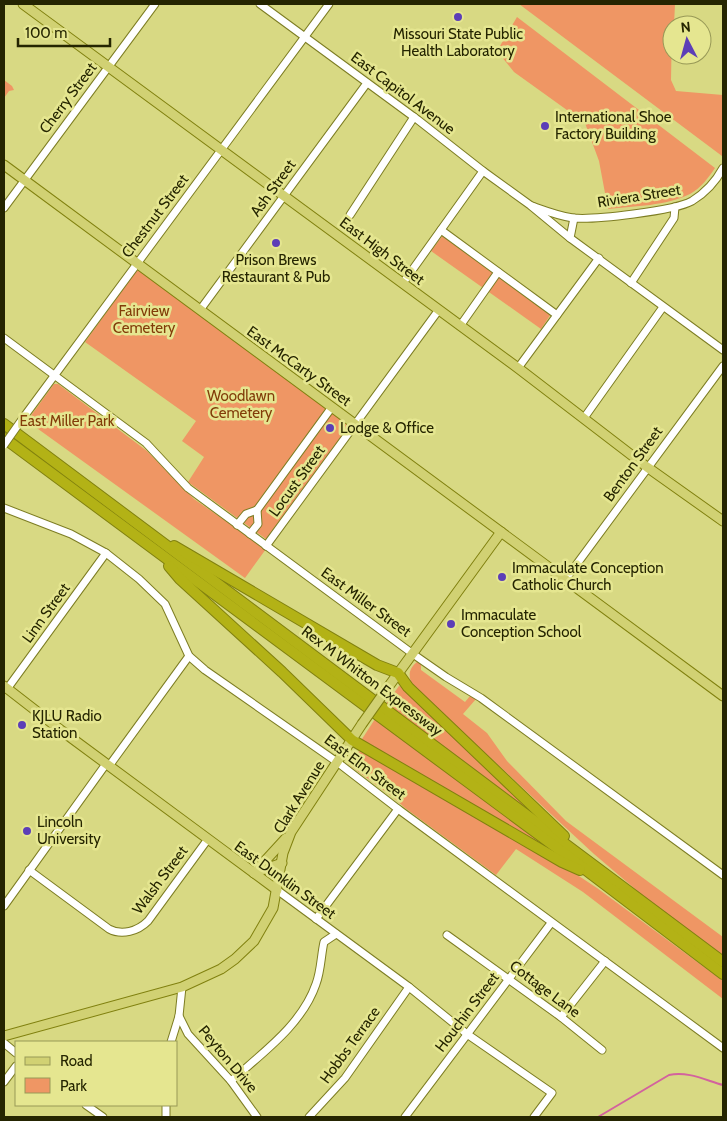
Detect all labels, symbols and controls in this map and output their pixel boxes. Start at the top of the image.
marker: Missouri State Public Health Laboratory [452,11,464,23]
scale bar [18,15,110,47]
north arrow [662,15,712,65]
text: N [680,18,692,37]
text: 100 m [25,24,67,42]
place label: Missouri State Public Health Laboratory [393,25,523,60]
street label: East Capitol Avenue [347,48,459,138]
street label: Cherry Street [36,59,100,137]
place label: International Shoe Factory Building [555,108,672,143]
marker: International Shoe Factory Building [539,120,551,132]
street label: Ash Street [246,156,300,220]
street label: Chestnut Street [118,171,192,261]
street label: Riviera Street [596,181,682,211]
street label: East High Street [336,213,428,289]
marker: Prison Brews Restaurant & Pub [270,237,282,249]
place label: Prison Brews Restaurant & Pub [222,251,330,286]
park label: Fairview Cemetery [113,302,176,337]
street label: East McCarty Street [243,322,355,410]
park label: Woodlawn Cemetery [207,387,275,422]
park label: East Miller Park [19,412,115,430]
place label: Lodge & Office [340,419,434,437]
marker: Lodge & Office [324,422,336,434]
street label: Benton Street [600,423,666,505]
street label: Locust Street [265,442,329,520]
place label: Immaculate Conception Catholic Church [512,559,664,594]
street label: East Miller Street [318,563,414,641]
marker: Immaculate Conception Catholic Church [496,571,508,583]
street label: Linn Street [18,580,74,646]
place label: Immaculate Conception School [461,606,582,641]
marker: Immaculate Conception School [445,618,457,630]
street label: Rex M Whitton Expressway [298,622,446,740]
place label: KJLU Radio Station [32,707,102,742]
marker: KJLU Radio Station [16,719,28,731]
street label: East Elm Street [321,731,409,803]
street label: Clark Avenue [270,757,329,837]
place label: Lincoln University [37,813,101,848]
marker: Lincoln University [21,825,33,837]
street label: East Dunklin Street [231,837,339,923]
street label: Walsh Street [129,842,191,918]
street label: Cottage Lane [506,957,584,1022]
street label: Houchin Street [431,969,503,1055]
street label: Hobbs Terrace [316,1003,384,1087]
street label: Peyton Drive [195,1022,262,1097]
legend [15,1041,178,1106]
text: Road [60,1052,93,1070]
text: Park [60,1077,87,1095]

